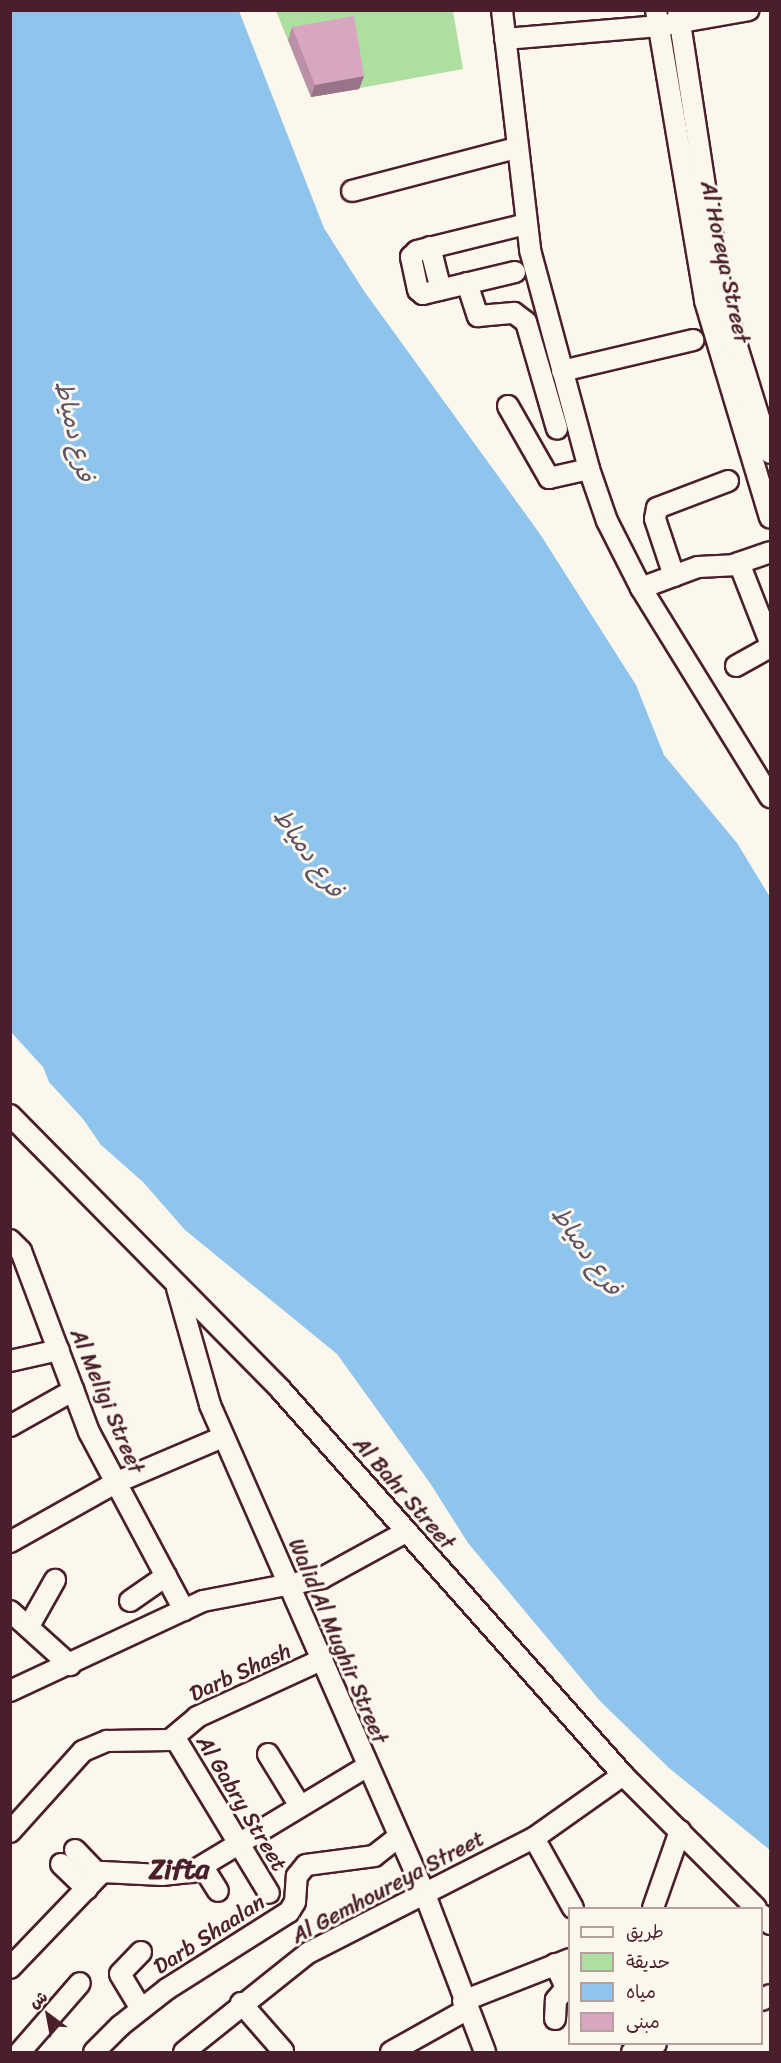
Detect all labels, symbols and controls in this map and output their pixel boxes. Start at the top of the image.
street label: Al Horeya Street [695,178,755,346]
water label: فرع دمياط [48,378,100,484]
water label: فرع دمياط [267,803,349,903]
water label: فرع دمياط [545,1201,627,1301]
street label: Al Meligi Street [65,1325,149,1477]
street label: Al Bahr Street [348,1431,460,1555]
street label: Walid Al Mughir Street [283,1534,393,1748]
street label: Darb Shash [185,1637,295,1707]
street label: Al Gabry Street [191,1731,293,1875]
street label: Al Gemhoureya Street [287,1825,489,1949]
district label: Zifta [149,1852,209,1886]
street label: Darb Shaalan [148,1888,270,1980]
legend [568,1907,763,2045]
text: طريق [626,1916,664,1948]
text: حديقة [626,1946,670,1978]
text: مياه [626,1976,656,2008]
text: ش [23,1982,53,2016]
north arrow [18,1985,78,2045]
text: مبنى [626,2006,660,2038]

